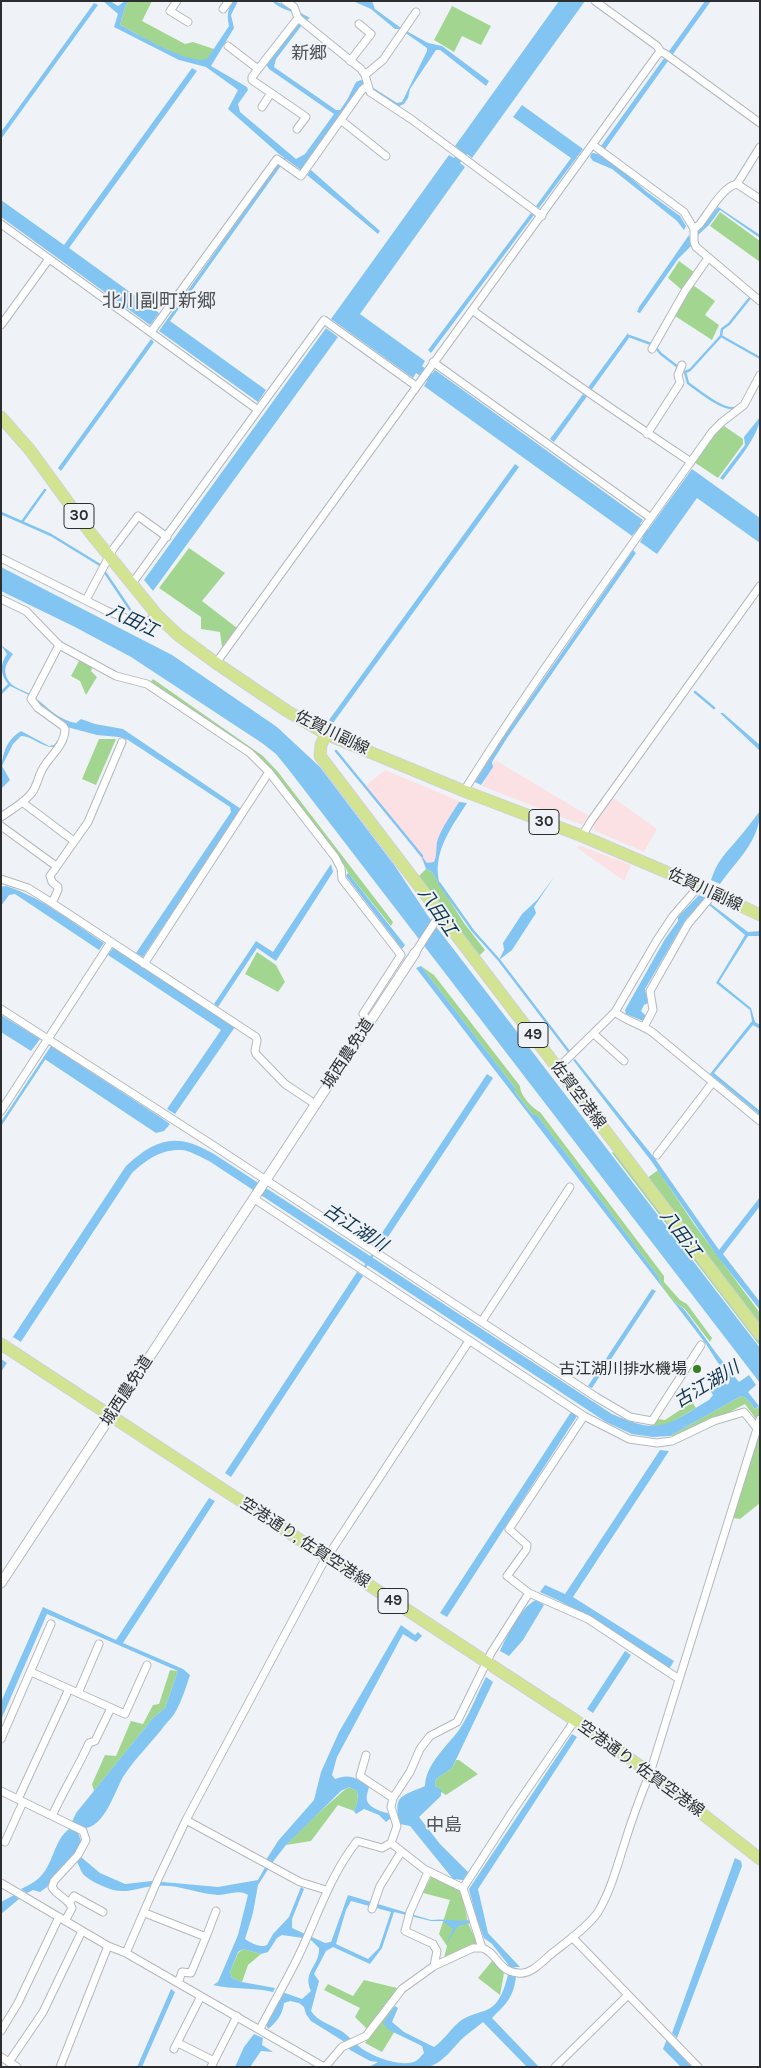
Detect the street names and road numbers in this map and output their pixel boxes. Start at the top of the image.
road number: 30 [64,504,94,528]
street label: 佐賀川副線 [292,707,372,759]
road number: 30 [529,810,559,834]
street label: 佐賀川副線 [665,864,745,916]
street label: 城西農免道 [318,1015,378,1093]
road number: 49 [518,1022,548,1048]
street label: 佐賀空港線 [546,1057,610,1133]
street label: 城西農免道 [97,1352,157,1430]
street label: 空港通り, 佐賀空港線 [236,1494,374,1592]
road number: 49 [378,1588,408,1614]
street label: 空港通り, 佐賀空港線 [574,1717,708,1821]

